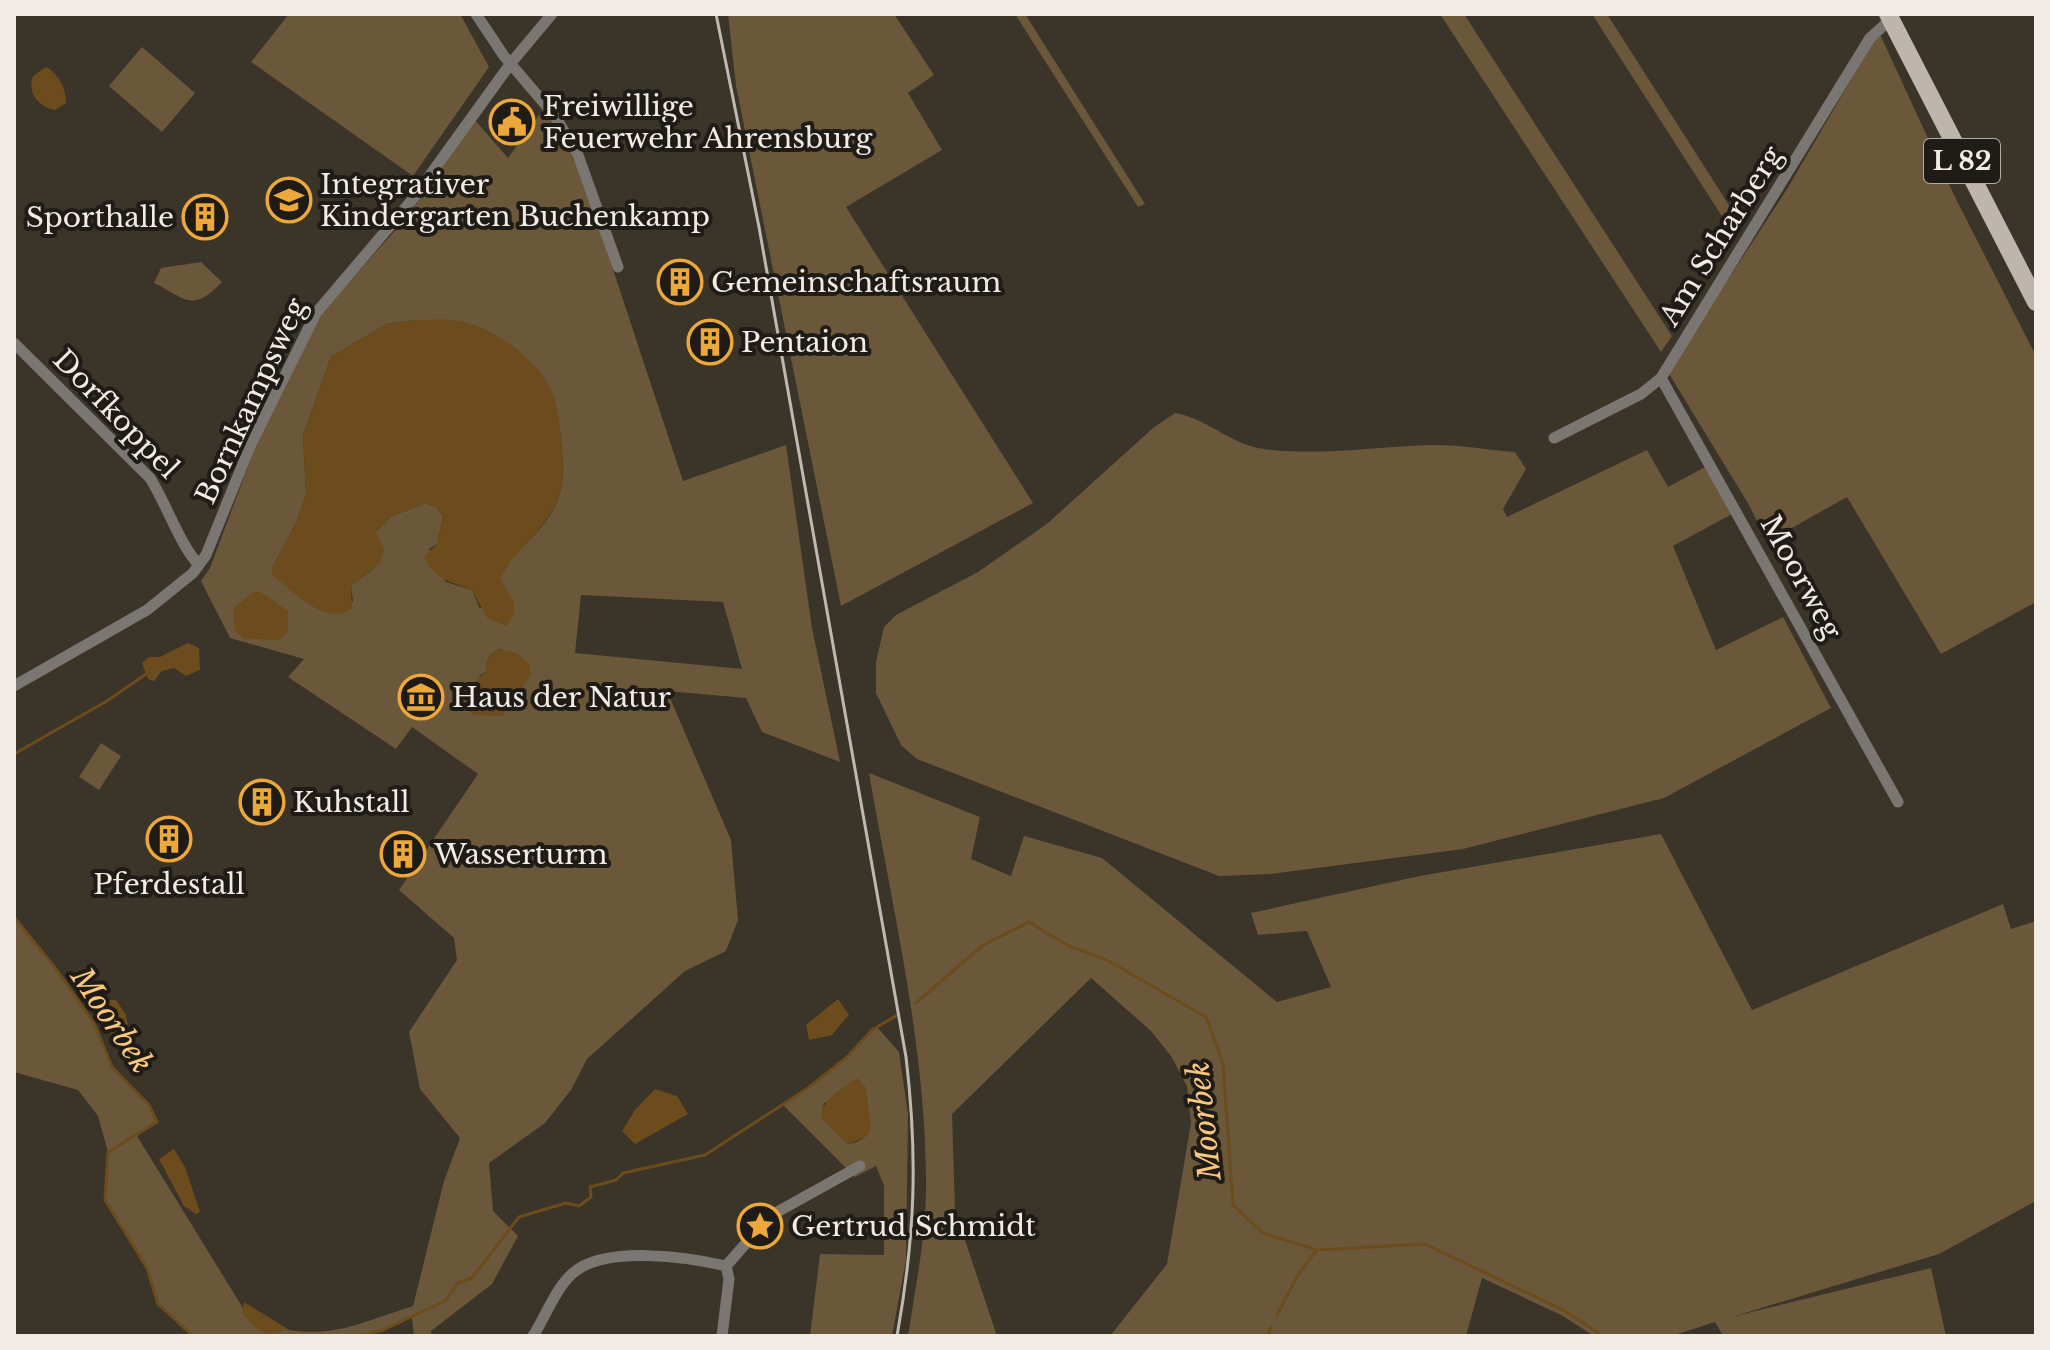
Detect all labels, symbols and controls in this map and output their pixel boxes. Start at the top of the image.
place label: Freiwillige Feuerwehr Ahrensburg [543,89,873,156]
public building icon: Freiwillige Feuerwehr Ahrensburg [488,98,536,146]
street label: Am Scharberg [1651,139,1791,333]
road number: L 82 [1924,139,2000,183]
place label: Integrativer Kindergarten Buchenkamp [320,167,710,234]
school or university icon: Integrativer Kindergarten Buchenkamp [265,176,313,224]
building icon: Sporthalle [181,193,229,241]
place label: Sporthalle [26,200,174,235]
building icon: Gemeinschaftsraum [656,258,704,306]
place label: Gemeinschaftsraum [711,265,1001,300]
street label: Bornkampsweg [188,291,314,509]
building icon: Pentaion [686,318,734,366]
place label: Pentaion [741,325,868,360]
street label: Dorfkoppel [46,342,186,486]
street label: Moorweg [1753,509,1850,646]
museum icon: Haus der Natur [397,673,445,721]
place label: Haus der Natur [452,680,672,715]
building icon: Kuhstall [238,778,286,826]
place label: Kuhstall [293,785,410,820]
building icon: Pferdestall [145,815,193,863]
building icon: Wasserturm [379,830,427,878]
place label: Wasserturm [433,837,608,872]
place label: Pferdestall [93,867,245,902]
water label: Moorbek [63,959,161,1080]
water label: Moorbek [1179,1060,1229,1183]
place icon: Gertrud Schmidt [736,1202,784,1250]
place label: Gertrud Schmidt [791,1209,1036,1244]

